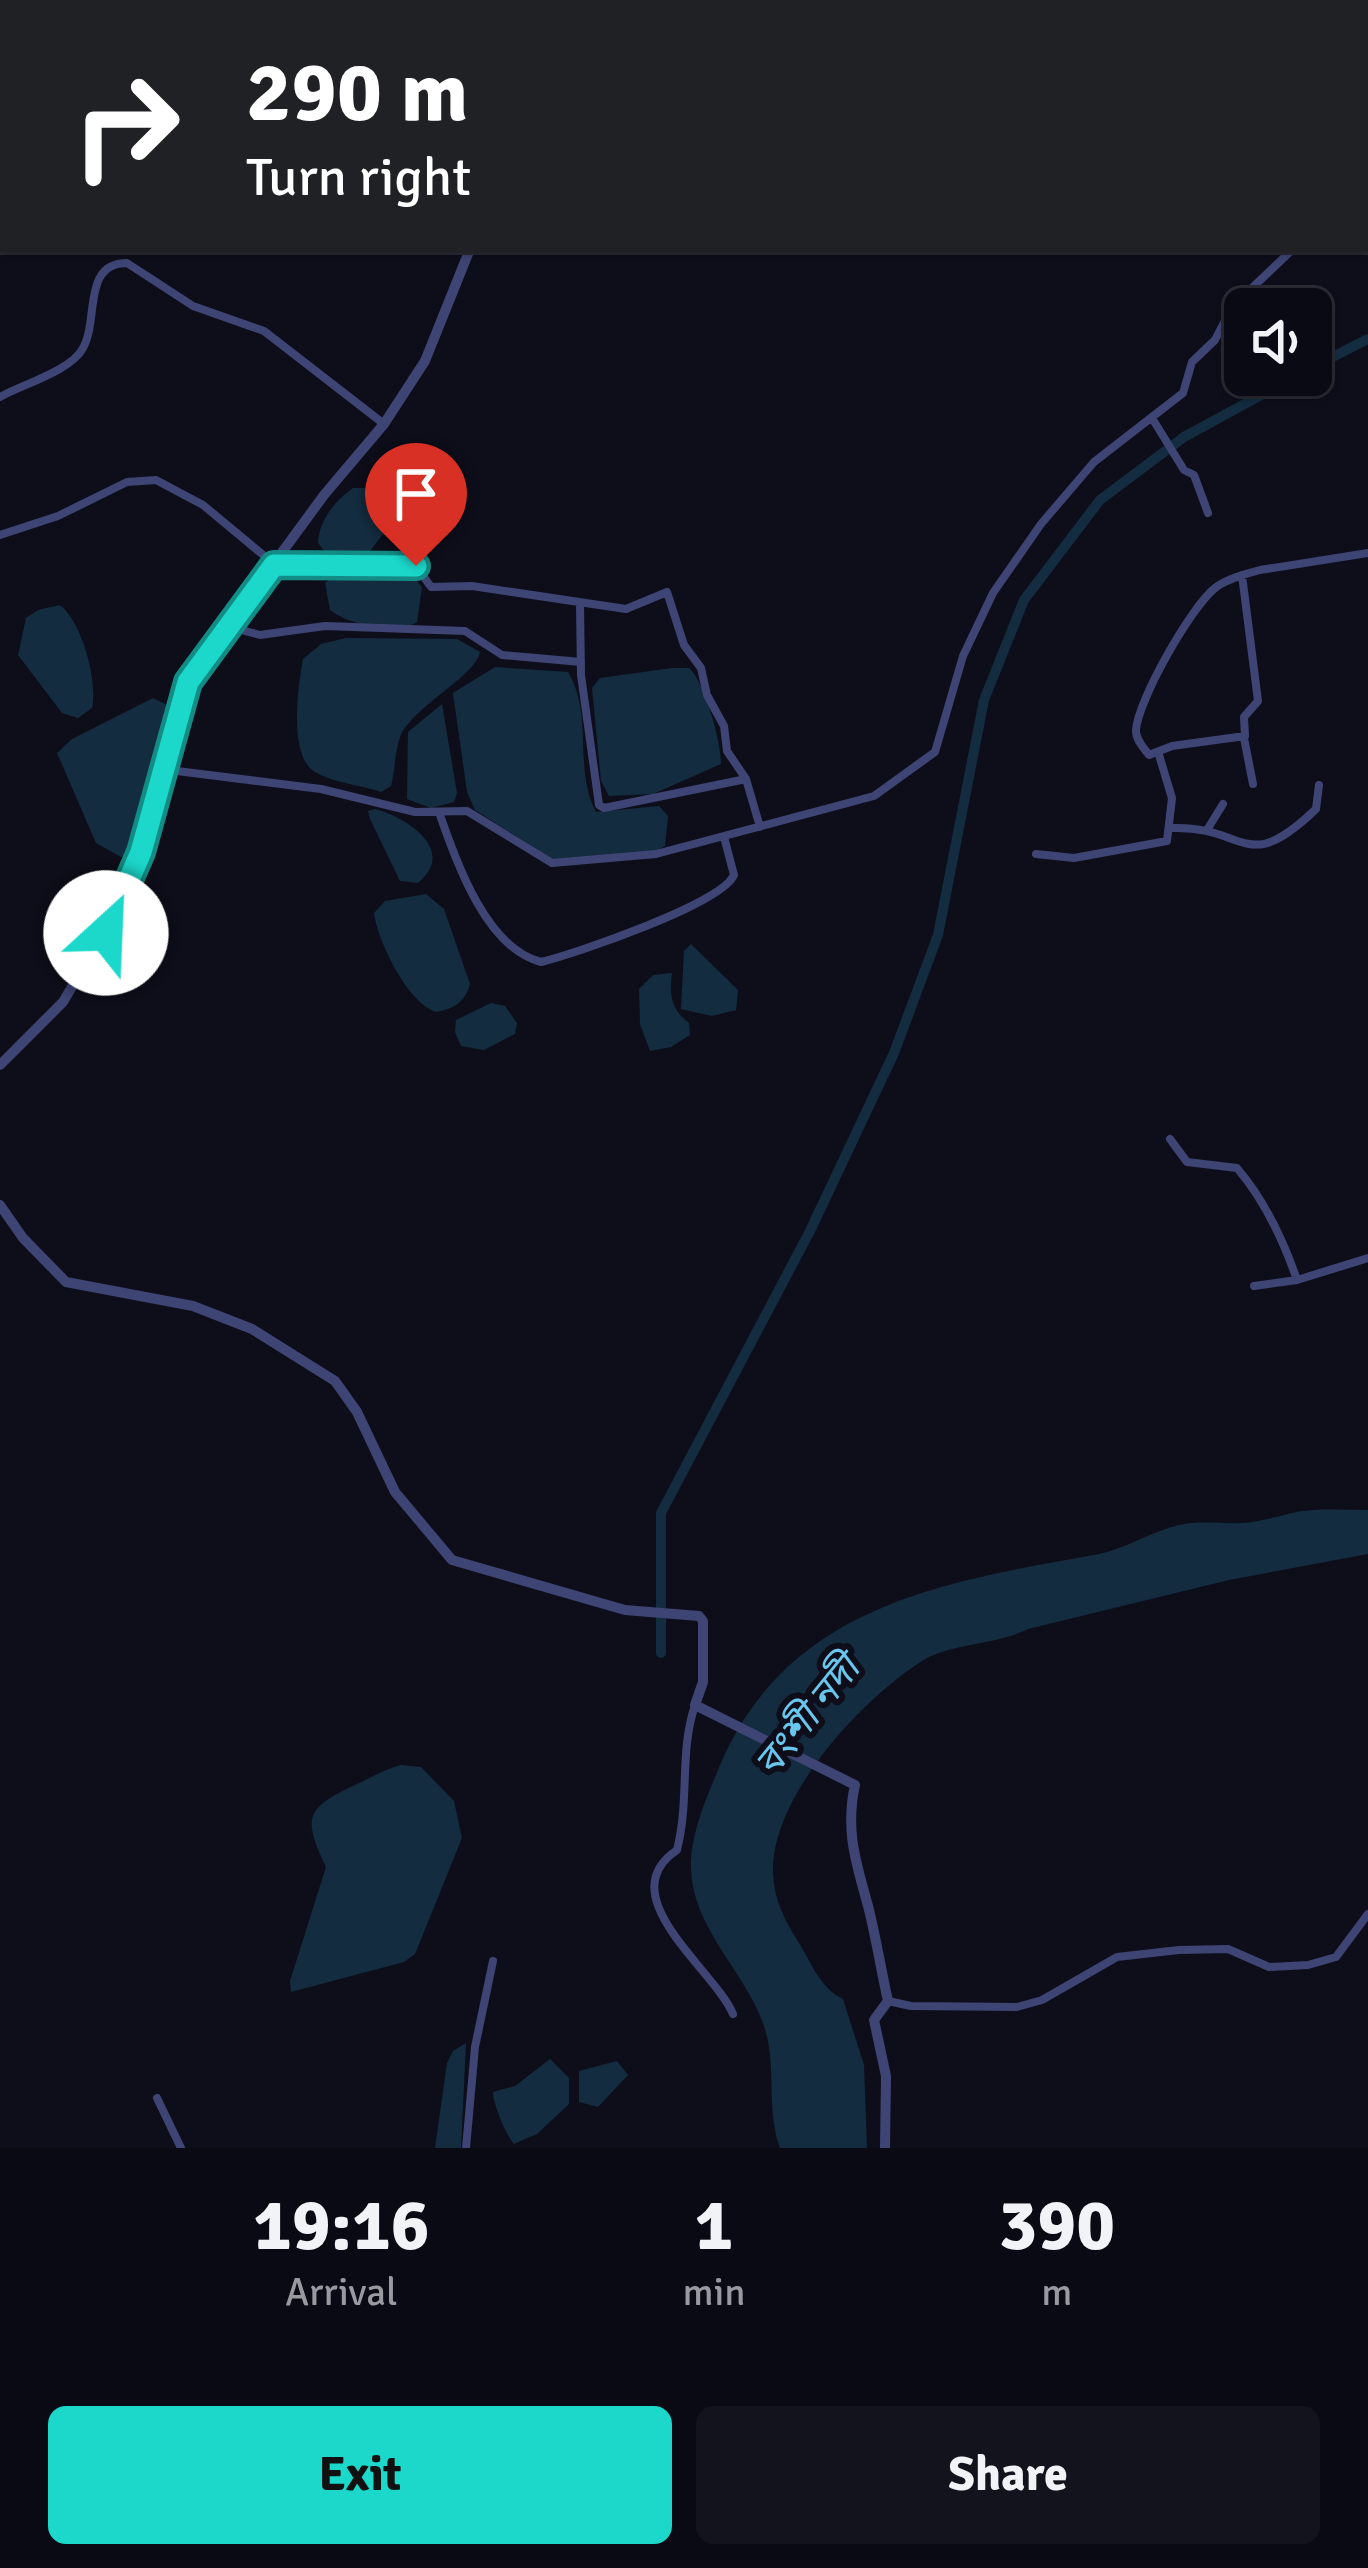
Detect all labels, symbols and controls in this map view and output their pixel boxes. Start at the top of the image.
text: 290 m [246,41,468,145]
icon: right [48,48,204,204]
text: Turn right [246,144,471,211]
map controls [1224,288,1332,396]
button: sound [1224,288,1332,396]
pin [365,443,467,566]
icon: arrive [383,461,449,527]
position arrow [43,870,169,996]
water label: বংশী নদী [744,1641,874,1786]
text: 19:16 [253,2181,430,2270]
text: 1 [695,2181,733,2270]
text: 390 [998,2181,1115,2270]
text: Arrival [285,2268,397,2316]
text: min [683,2268,746,2316]
text: m [1041,2268,1072,2316]
button: Exit [48,2406,672,2544]
button: Share [696,2406,1320,2544]

